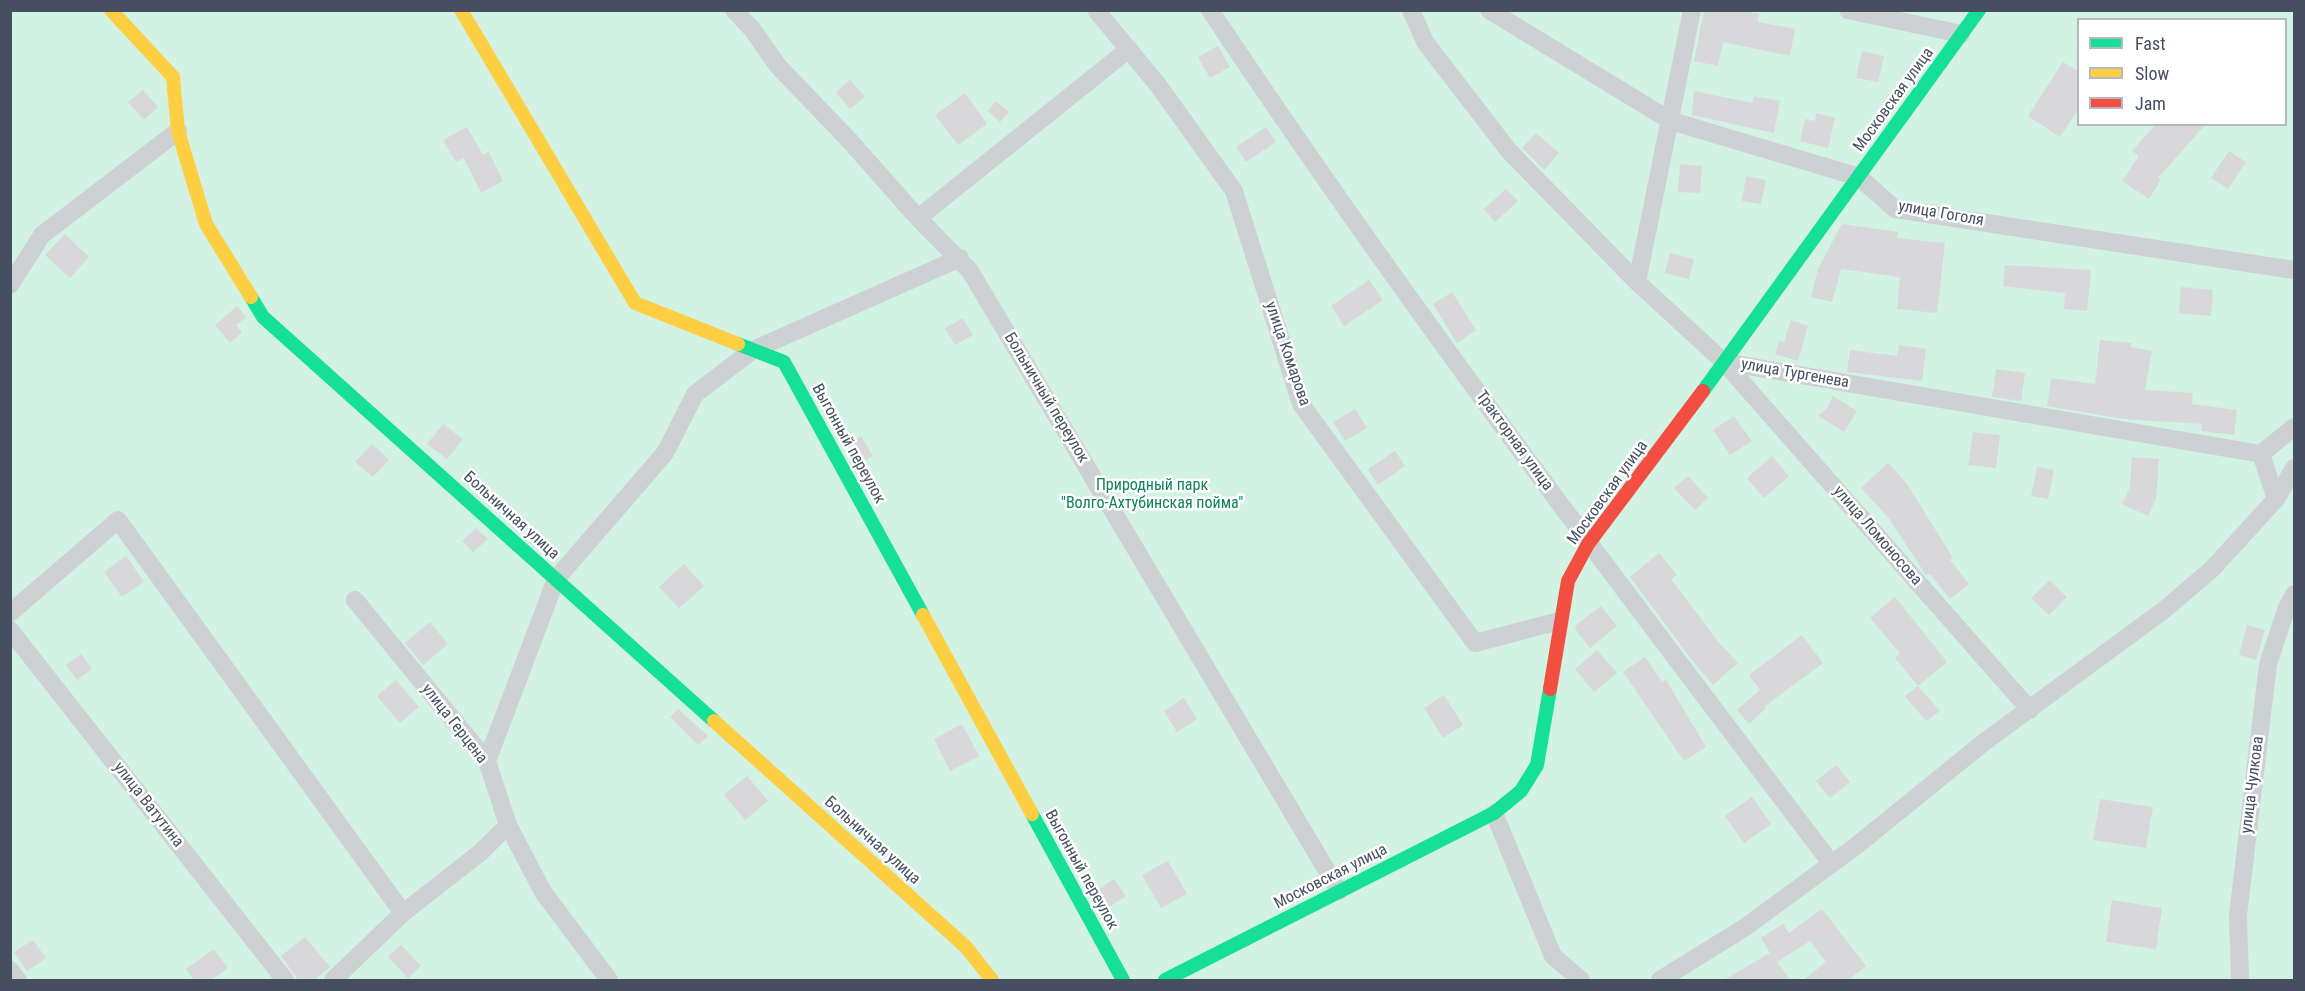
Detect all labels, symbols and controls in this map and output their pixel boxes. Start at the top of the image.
legend [2077,18,2287,126]
text: Fast [2135,33,2166,54]
street label: Московская улица [1850,44,1938,156]
text: Slow [2135,63,2169,84]
text: Jam [2135,93,2166,114]
street label: улица Гоголя [1897,197,1985,231]
street label: улица Комарова [1260,299,1314,409]
street label: Больничный переулок [1000,329,1092,467]
street label: улица Тургенева [1739,355,1851,393]
street label: Выгонный переулок [807,381,889,507]
street label: Тракторная улица [1471,387,1557,495]
street label: Московская улица [1564,437,1652,549]
street label: Больничная улица [459,468,563,564]
park label: Природный парк "Волго-Ахтубинская пойма" [1061,476,1243,514]
street label: улица Ломоносова [1828,482,1926,590]
street label: улица Герцена [417,680,491,768]
street label: улица Чулкова [2238,735,2268,835]
street label: улица Ватутина [109,759,187,851]
street label: Больничная улица [820,793,924,889]
street label: Выгонный переулок [1040,807,1122,933]
street label: Московская улица [1271,840,1391,914]

